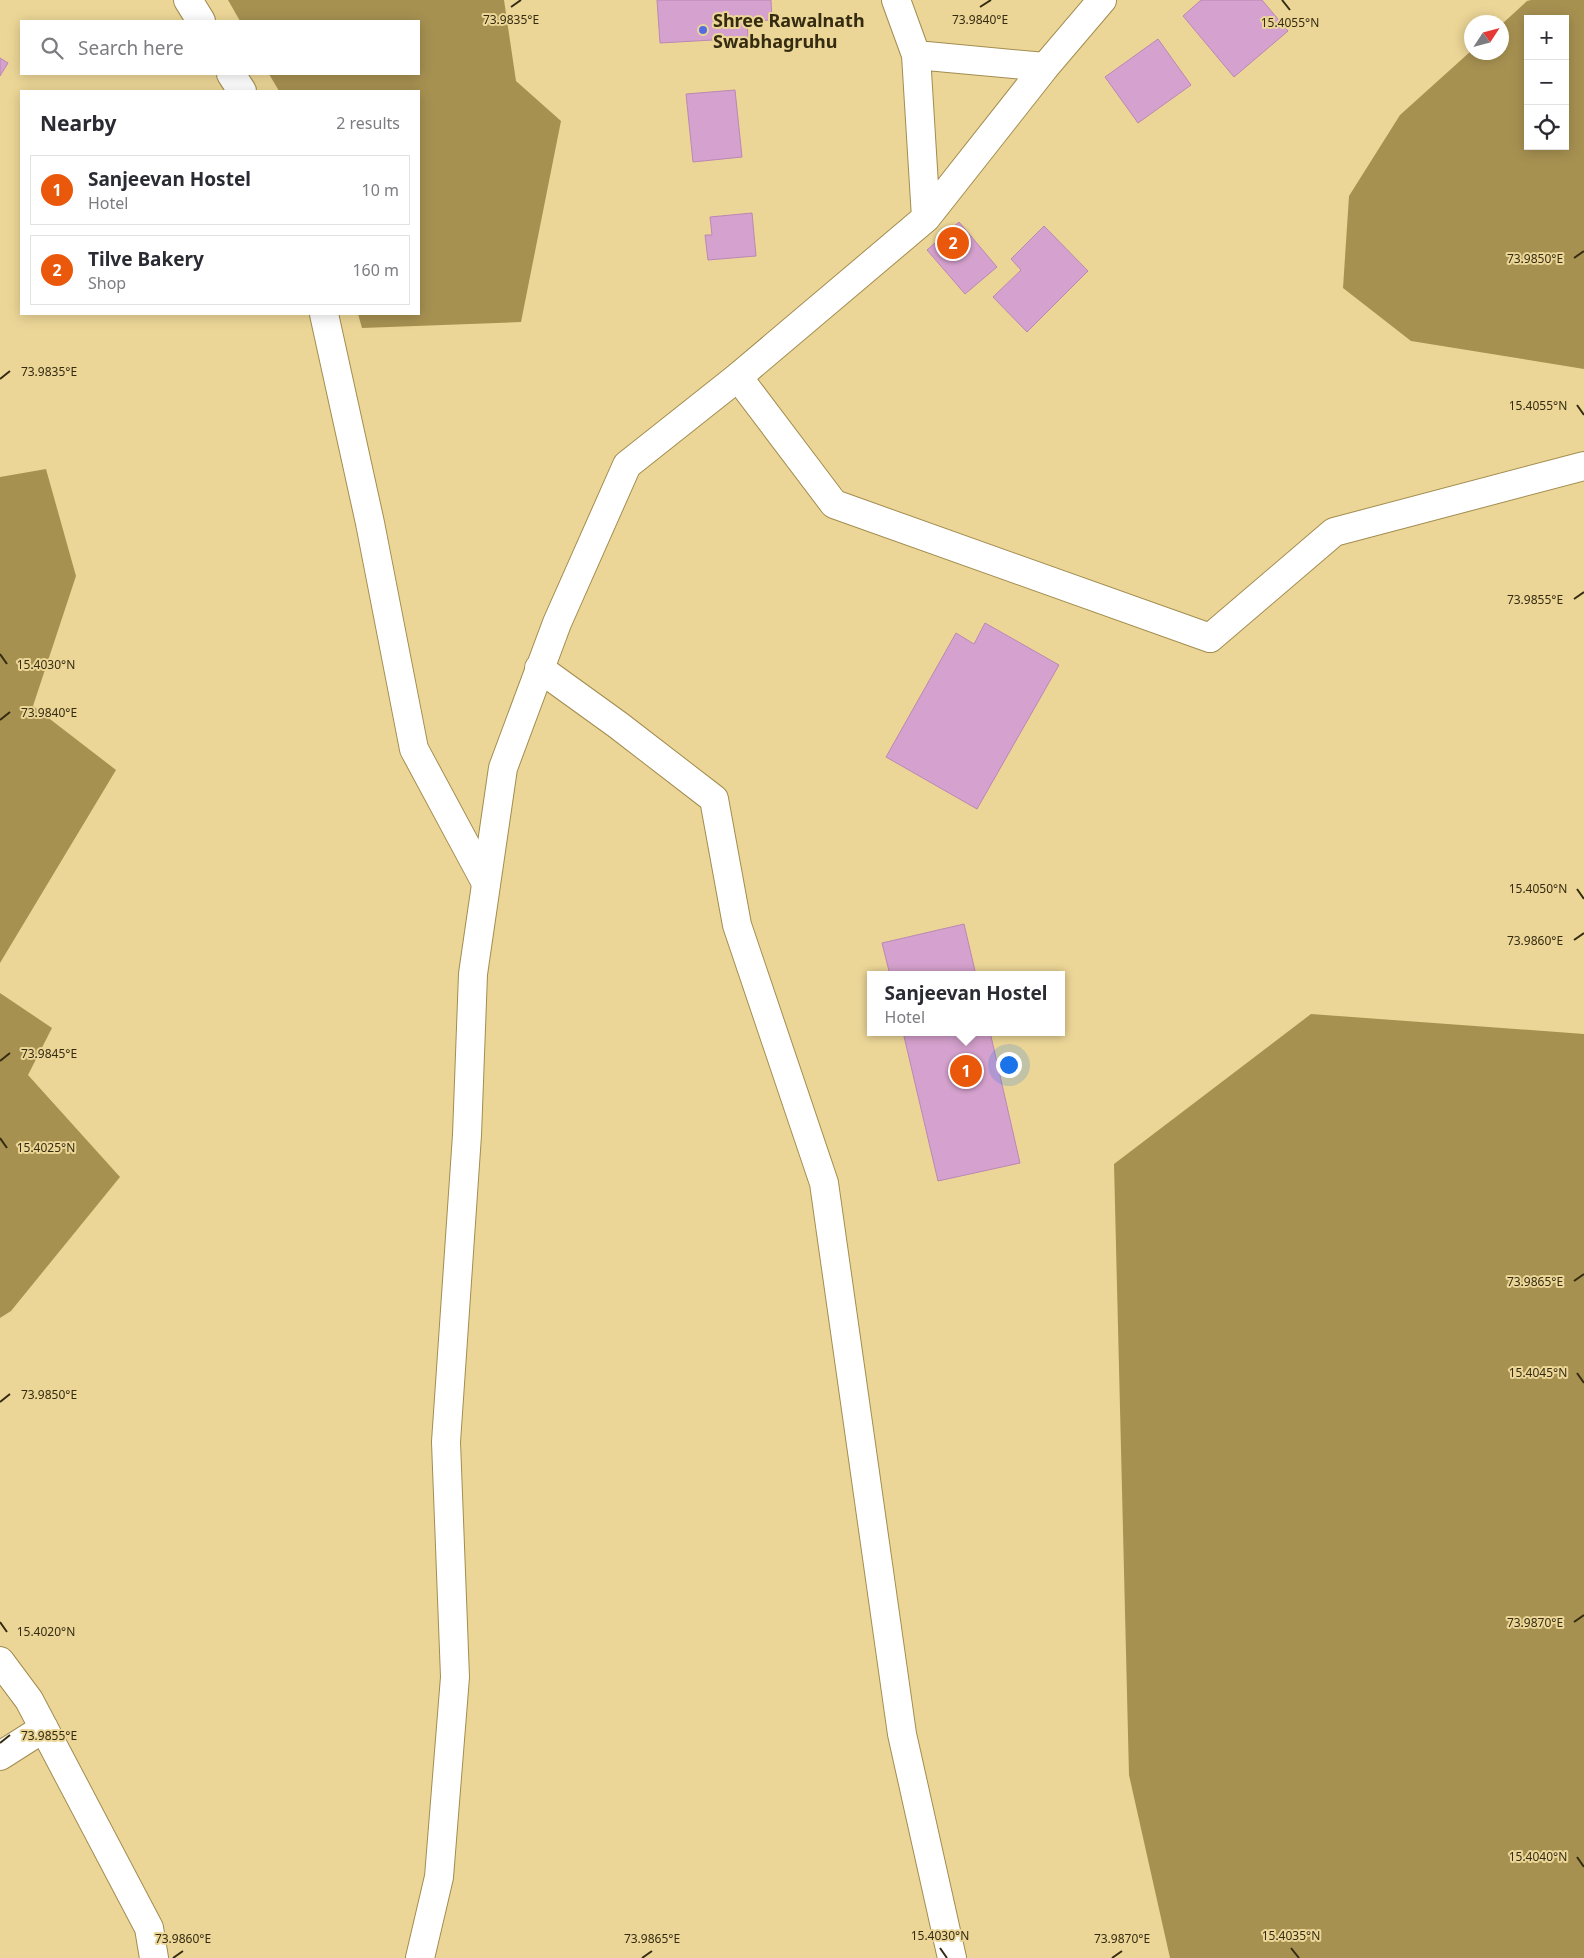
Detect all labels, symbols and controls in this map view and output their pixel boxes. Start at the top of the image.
place label: Shree Rawalnath Swabhagruhu [713,8,865,53]
text: 73.9835°E [483,11,539,28]
text: 73.9840°E [952,11,1008,28]
text: 15.4055°N [1261,14,1319,31]
north arrow [1464,15,1509,60]
map controls [1524,15,1569,150]
button: + [1524,15,1569,60]
search box [20,20,420,75]
marker: Shree Rawalnath Swabhagruhu [697,24,709,36]
icon: search [38,34,66,62]
text: Search here [78,35,184,61]
button: − [1524,60,1569,105]
button: locate [1524,105,1569,150]
text: Nearby [40,109,116,137]
text: 2 results [336,112,400,134]
text: Sanjeevan Hostel [88,166,251,192]
text: 1 [52,179,62,201]
text: 10 m [362,179,399,201]
text: Hotel [88,192,128,214]
pin: 2 [937,224,969,262]
text: Tilve Bakery [88,246,204,272]
text: 73.9850°E [1507,250,1563,267]
text: 2 [52,259,62,281]
text: 160 m [352,259,399,281]
text: Shop [88,272,126,294]
text: 73.9835°E [21,363,77,380]
text: 15.4055°N [1509,397,1567,414]
text: 73.9855°E [1507,591,1563,608]
text: 15.4030°N [17,656,75,673]
text: 73.9840°E [21,704,77,721]
text: 15.4050°N [1509,880,1567,897]
text: 73.9860°E [1507,932,1563,949]
popup [867,971,1065,1036]
text: Sanjeevan Hostel [885,980,1047,1006]
text: Hotel [885,1006,925,1028]
text: 73.9845°E [21,1045,77,1062]
pin: 1 [950,1052,982,1090]
your location [996,1052,1022,1078]
text: 15.4025°N [17,1139,75,1156]
text: 73.9865°E [1507,1273,1563,1290]
text: 15.4045°N [1509,1364,1567,1381]
text: 73.9850°E [21,1386,77,1403]
text: 73.9870°E [1507,1614,1563,1631]
text: 15.4020°N [17,1623,75,1640]
text: 73.9855°E [21,1727,77,1744]
text: 15.4040°N [1509,1848,1567,1865]
text: 15.4030°N [911,1927,969,1944]
text: 15.4035°N [1262,1927,1320,1944]
text: 73.9860°E [155,1930,211,1947]
text: 73.9865°E [624,1930,680,1947]
text: 73.9870°E [1094,1930,1150,1947]

